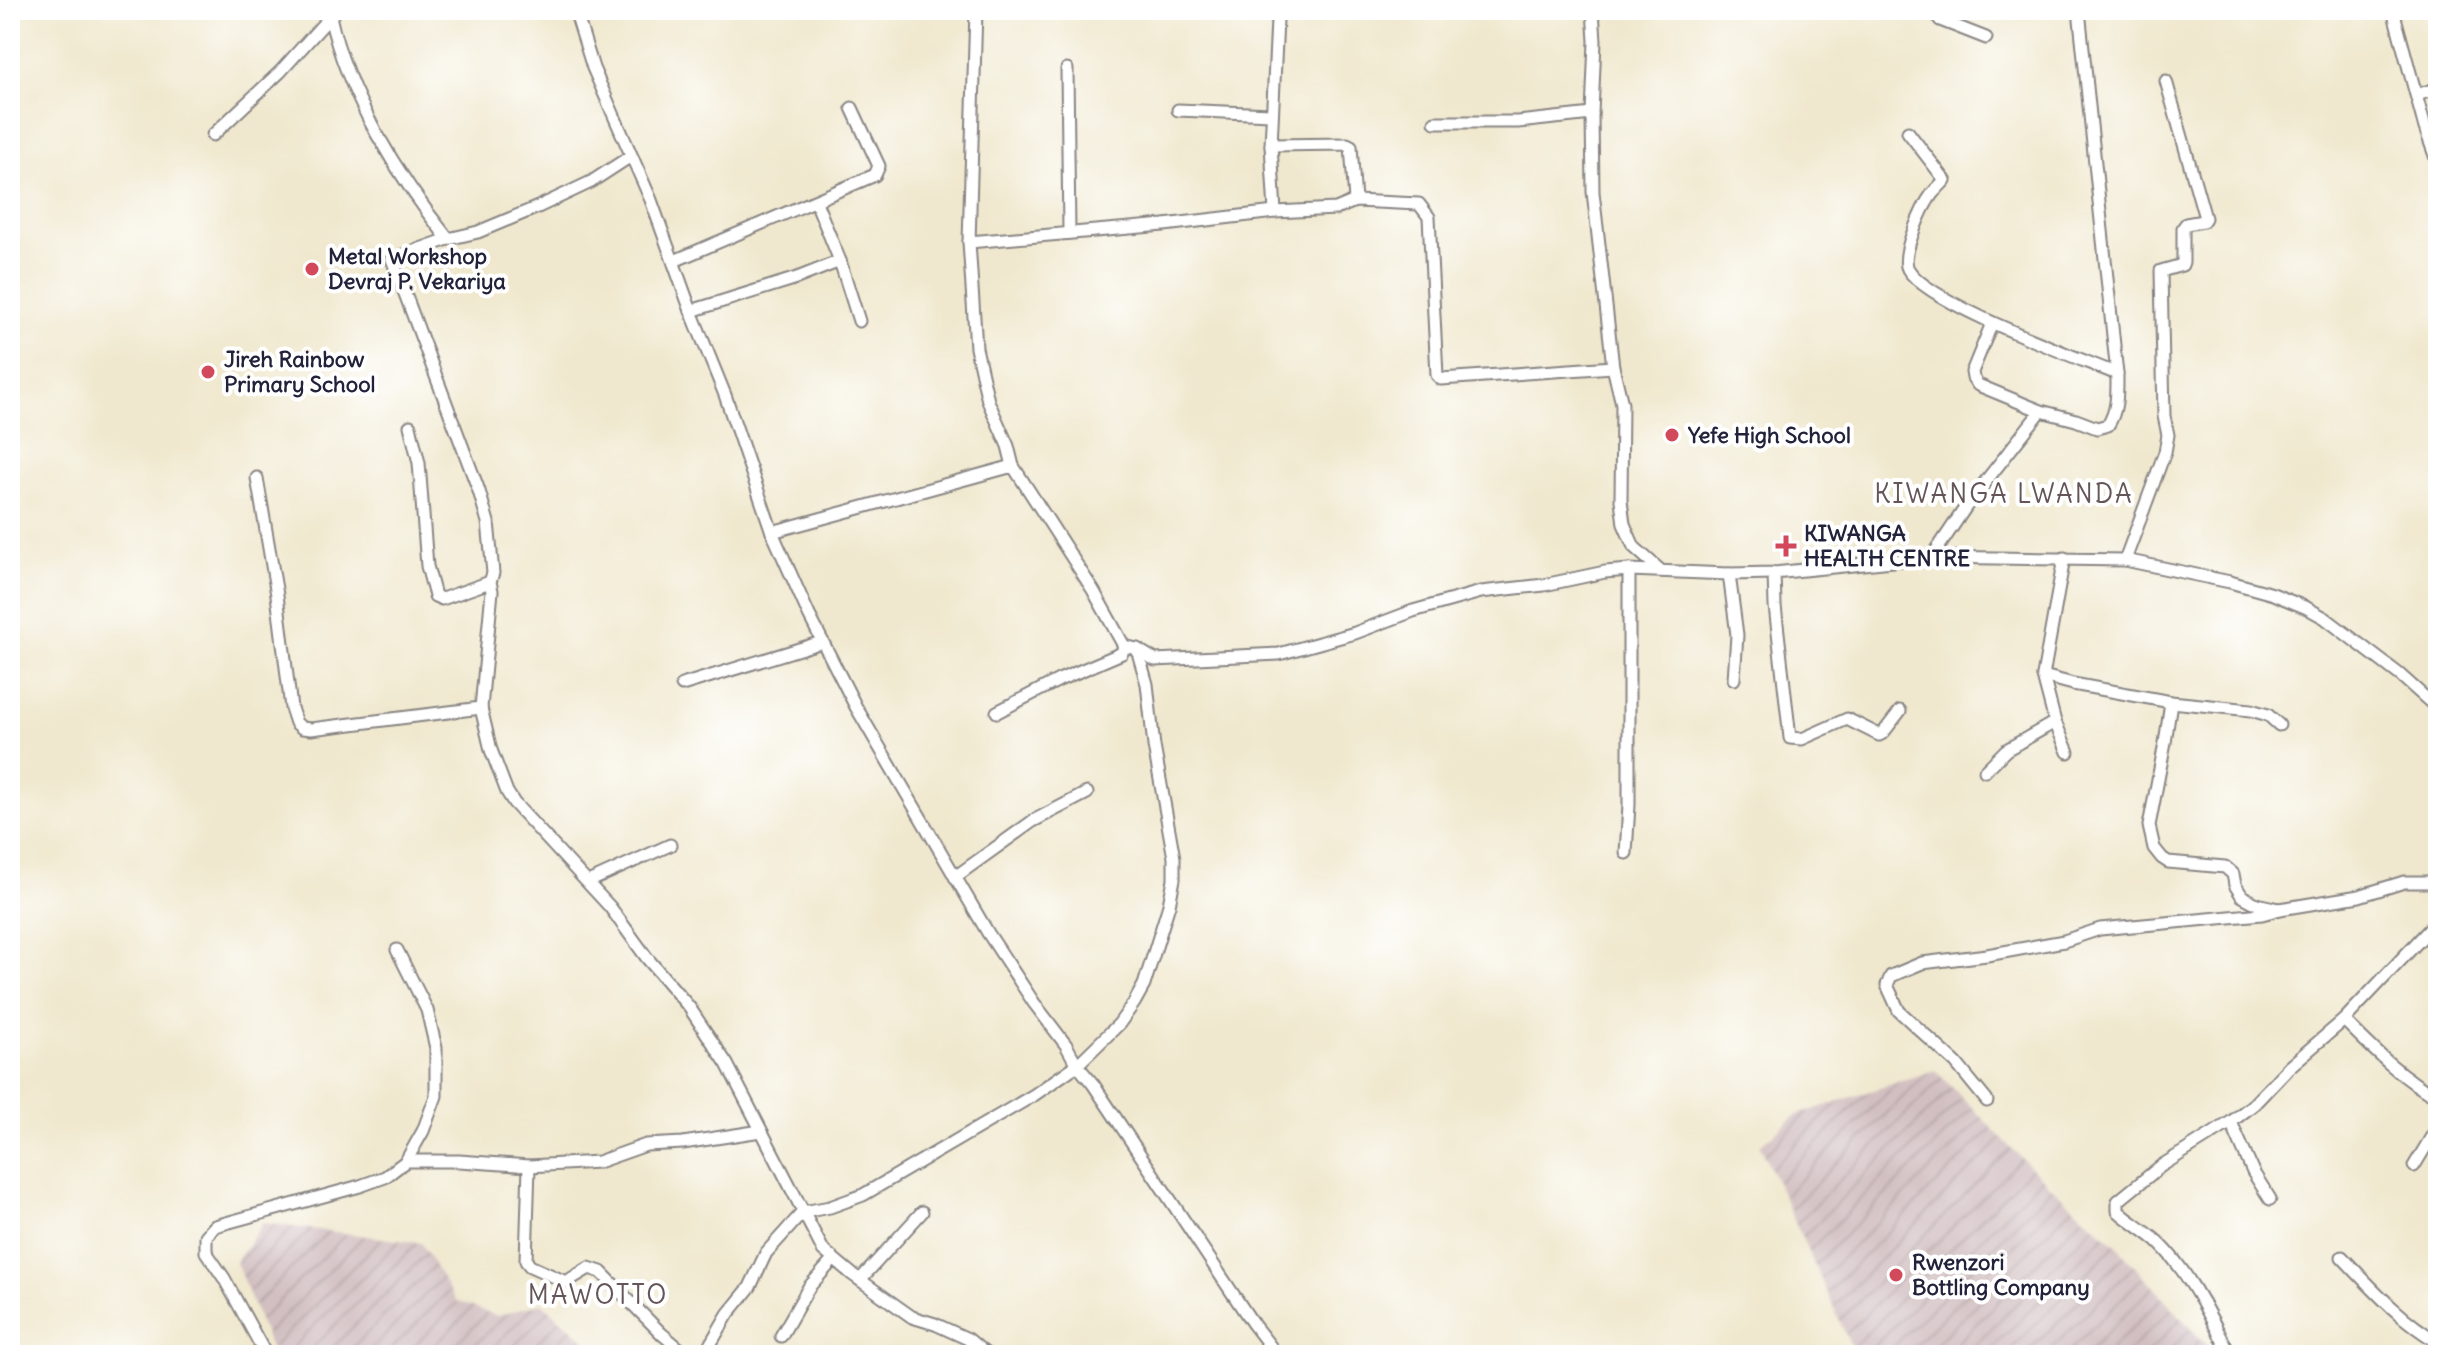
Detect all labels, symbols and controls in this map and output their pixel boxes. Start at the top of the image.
place label: Metal Workshop Devraj P. Vekariya [328,242,506,295]
marker: Metal Workshop Devraj P. Vekariya [303,260,321,278]
place label: Jireh Rainbow Primary School [224,345,375,398]
marker: Jireh Rainbow Primary School [199,363,217,381]
place label: Yefe High School [1687,421,1851,449]
marker: Yefe High School [1663,426,1681,444]
district label: KIWANGA LWANDA [1874,477,2134,510]
place label: KIWANGA HEALTH CENTRE [1804,519,1970,572]
marker: KIWANGA HEALTH CENTRE [1775,535,1797,557]
place label: Rwenzori Bottling Company [1912,1248,2090,1301]
marker: Rwenzori Bottling Company [1887,1266,1905,1284]
district label: MAWOTTO [528,1278,668,1311]

